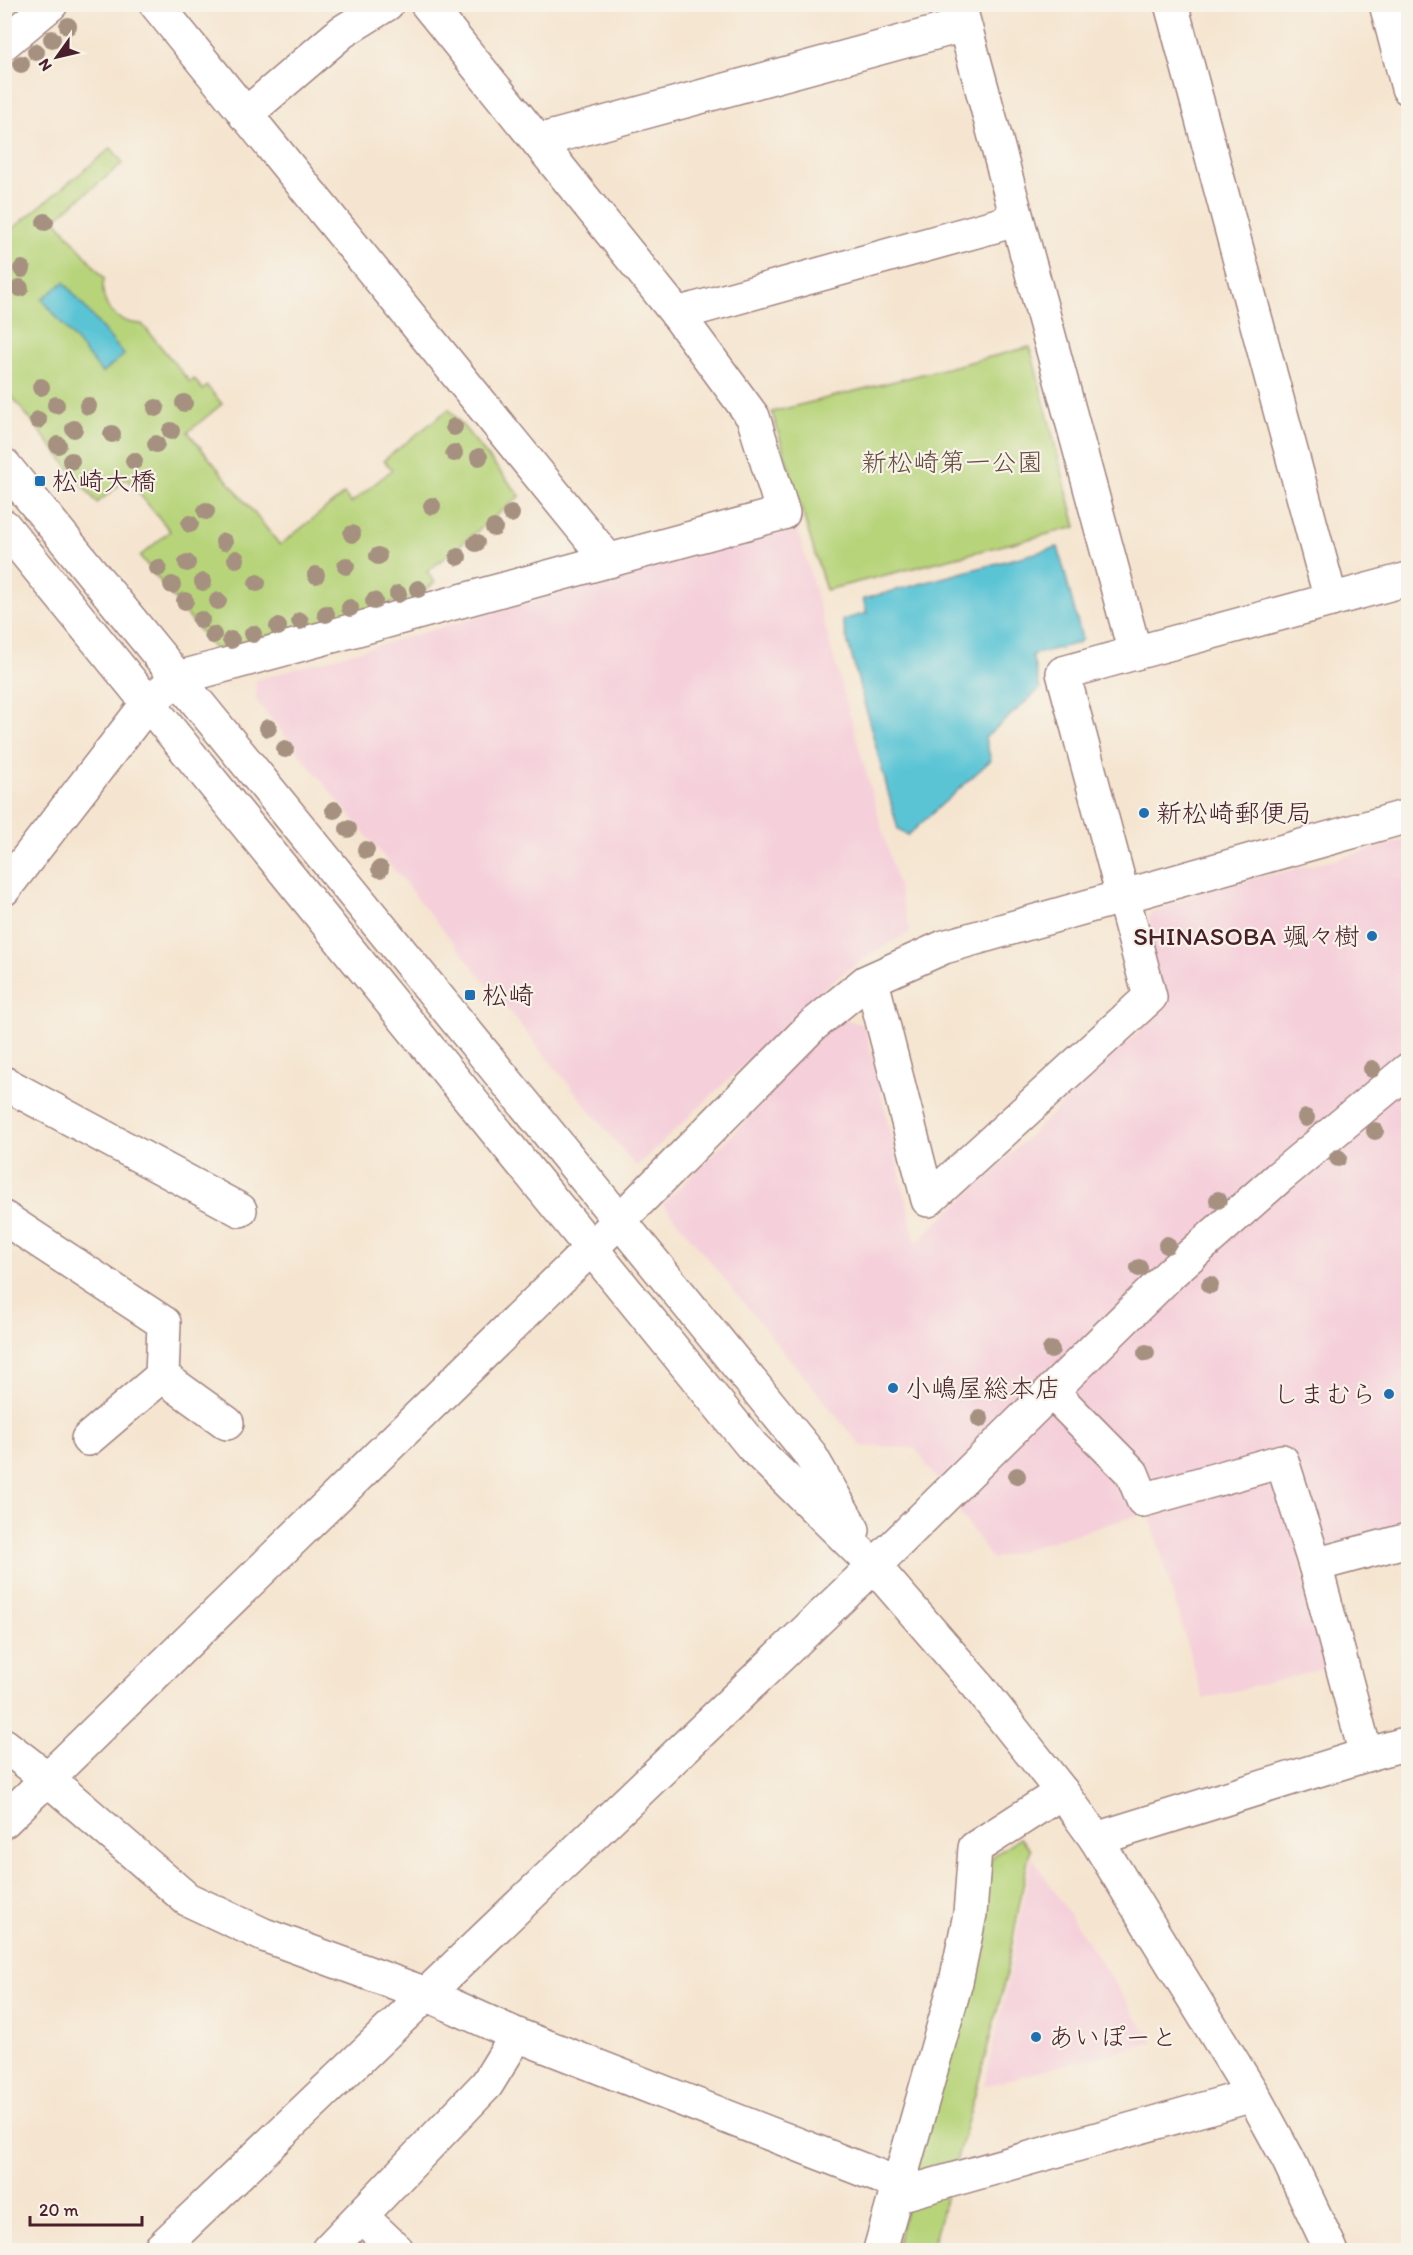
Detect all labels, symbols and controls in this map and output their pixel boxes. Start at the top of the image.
north arrow [27,27,87,87]
text: N [34,55,56,75]
park label: 新松崎第一公園 [861,446,1043,478]
place label: 松崎大橋 [52,465,156,497]
marker: 松崎大橋 [33,474,47,488]
place label: 新松崎郵便局 [1156,797,1312,829]
marker: 新松崎郵便局 [1137,806,1151,820]
place label: SHINASOBA 颯々樹 [1133,920,1360,952]
marker: SHINASOBA 颯々樹 [1365,929,1379,943]
place label: 松崎 [482,979,534,1011]
marker: 松崎 [463,988,477,1002]
place label: 小嶋屋総本店 [905,1372,1061,1404]
place label: しまむら [1273,1378,1377,1410]
marker: 小嶋屋総本店 [886,1381,900,1395]
marker: しまむら [1382,1387,1396,1401]
place label: あいぽーと [1048,2021,1177,2053]
marker: あいぽーと [1029,2030,1043,2044]
scale bar [30,2189,142,2227]
text: 20 m [39,2199,79,2221]

